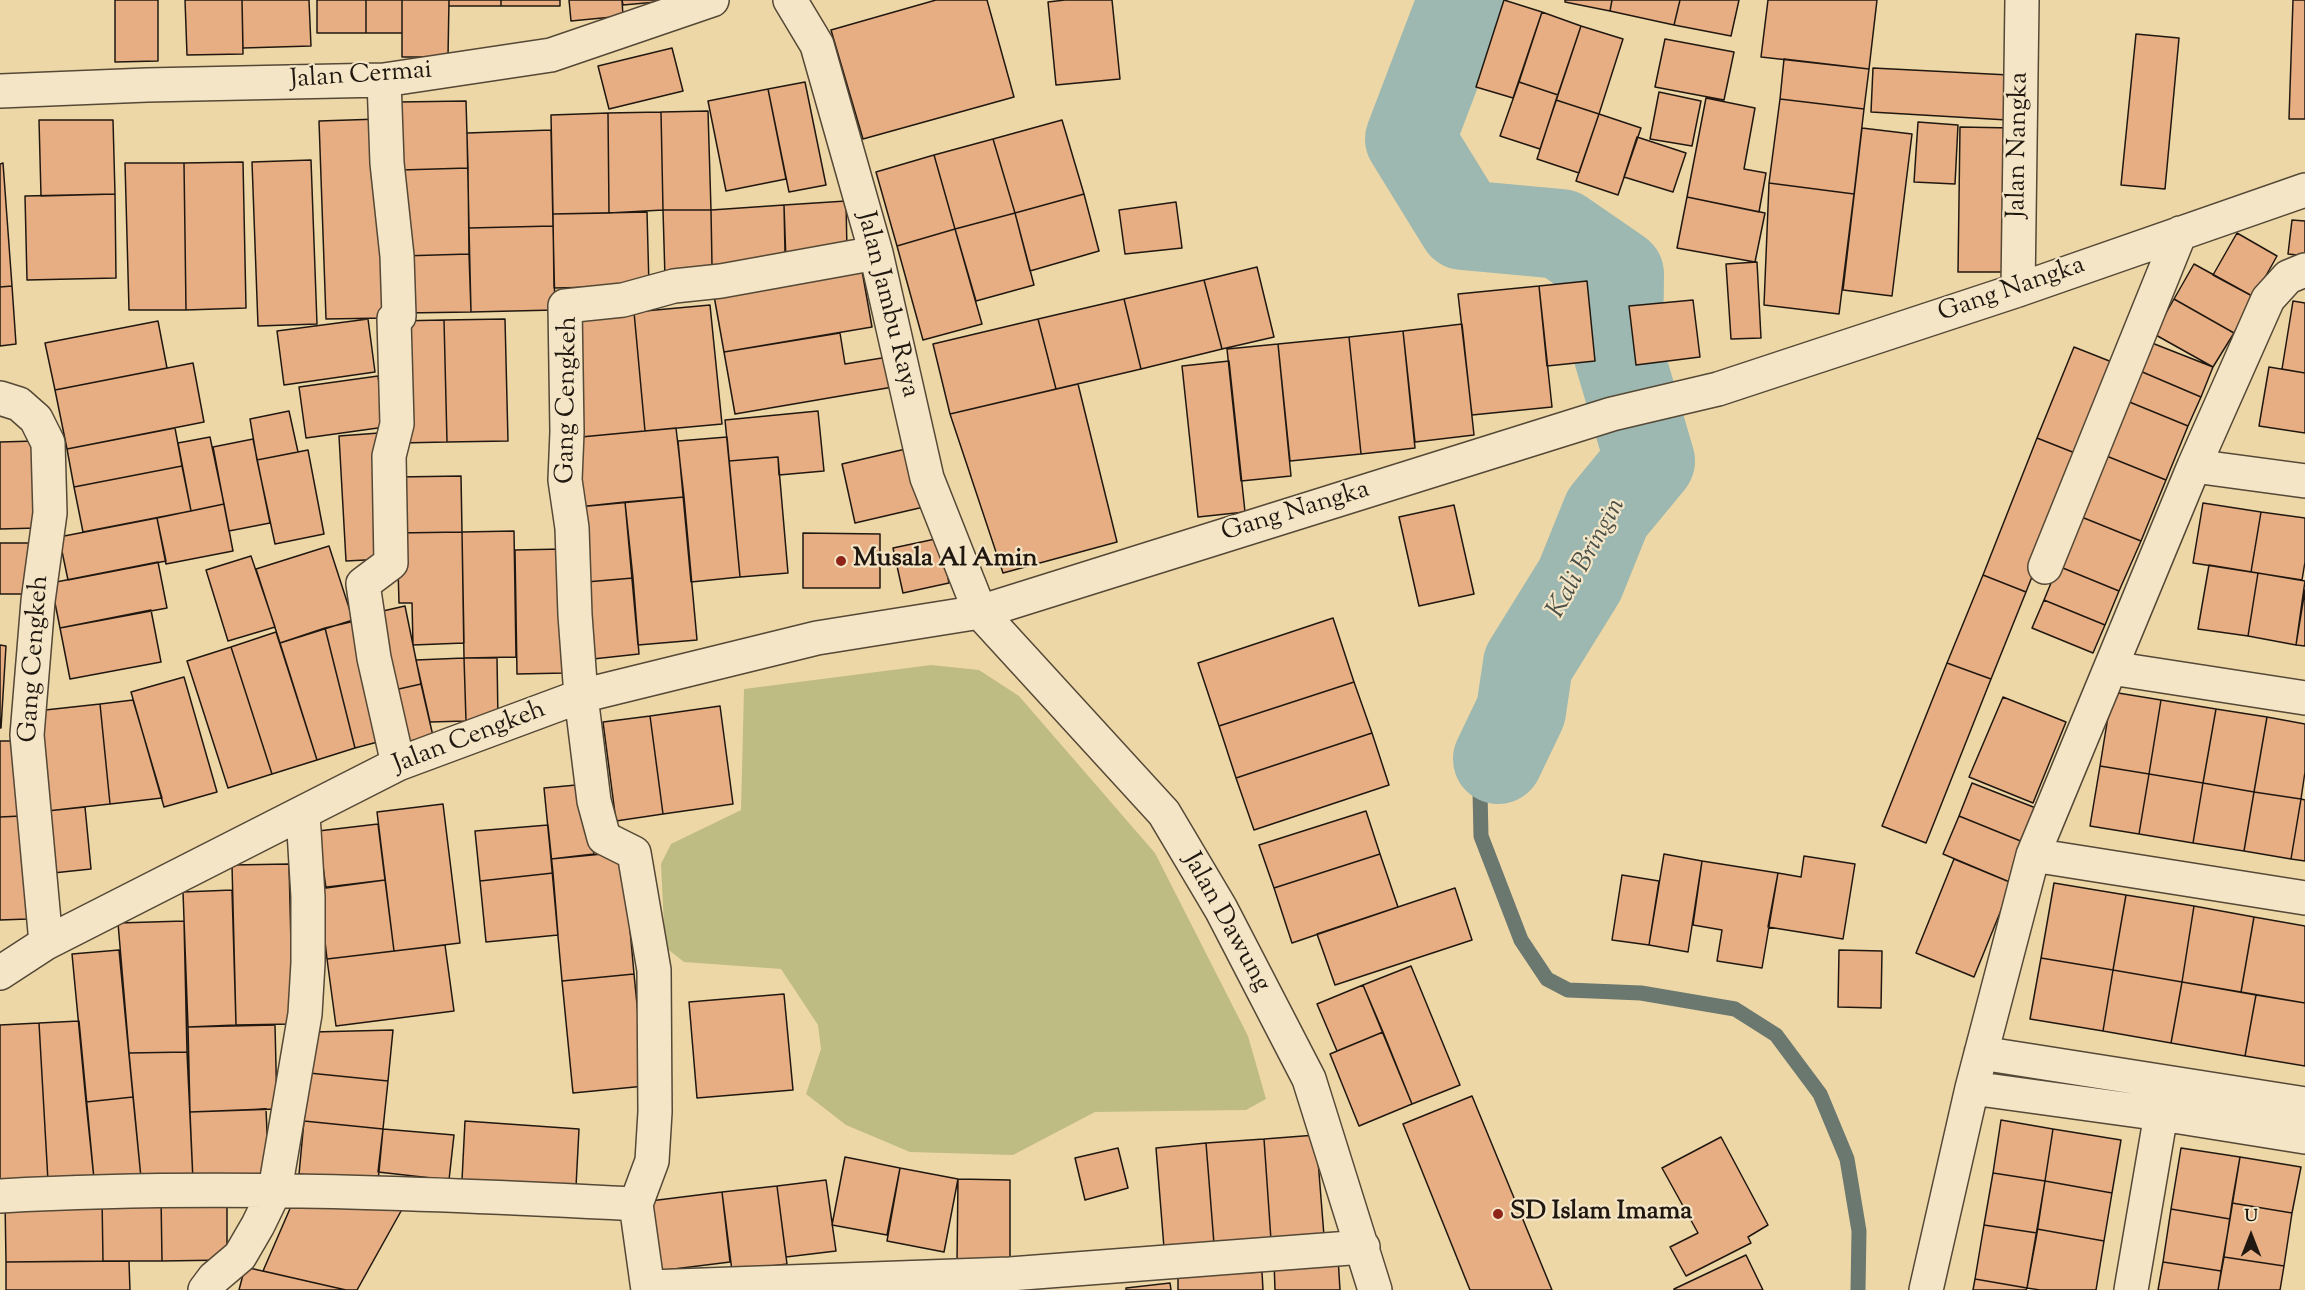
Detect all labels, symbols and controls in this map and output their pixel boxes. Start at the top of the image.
street label: Jalan Cermai [289,56,433,98]
street label: Jalan Nangka [2003,72,2037,218]
street label: Jalan Jambu Raya [848,209,924,401]
street label: Gang Nangka [1935,251,2089,331]
street label: Gang Cengkeh [552,316,586,484]
street label: Gang Nangka [1218,476,1374,550]
water label: Kali Bringin [1542,493,1634,625]
place label: Musala Al Amin [853,545,1038,577]
marker: Musala Al Amin [834,554,848,568]
street label: Gang Cengkeh [15,574,57,744]
street label: Jalan Cengkeh [389,696,551,782]
street label: Jalan Dawung [1174,848,1276,998]
place label: SD Islam Imama [1510,1198,1692,1230]
north arrow [2221,1206,2281,1266]
text: U [2244,1206,2258,1229]
marker: SD Islam Imama [1491,1207,1505,1221]

